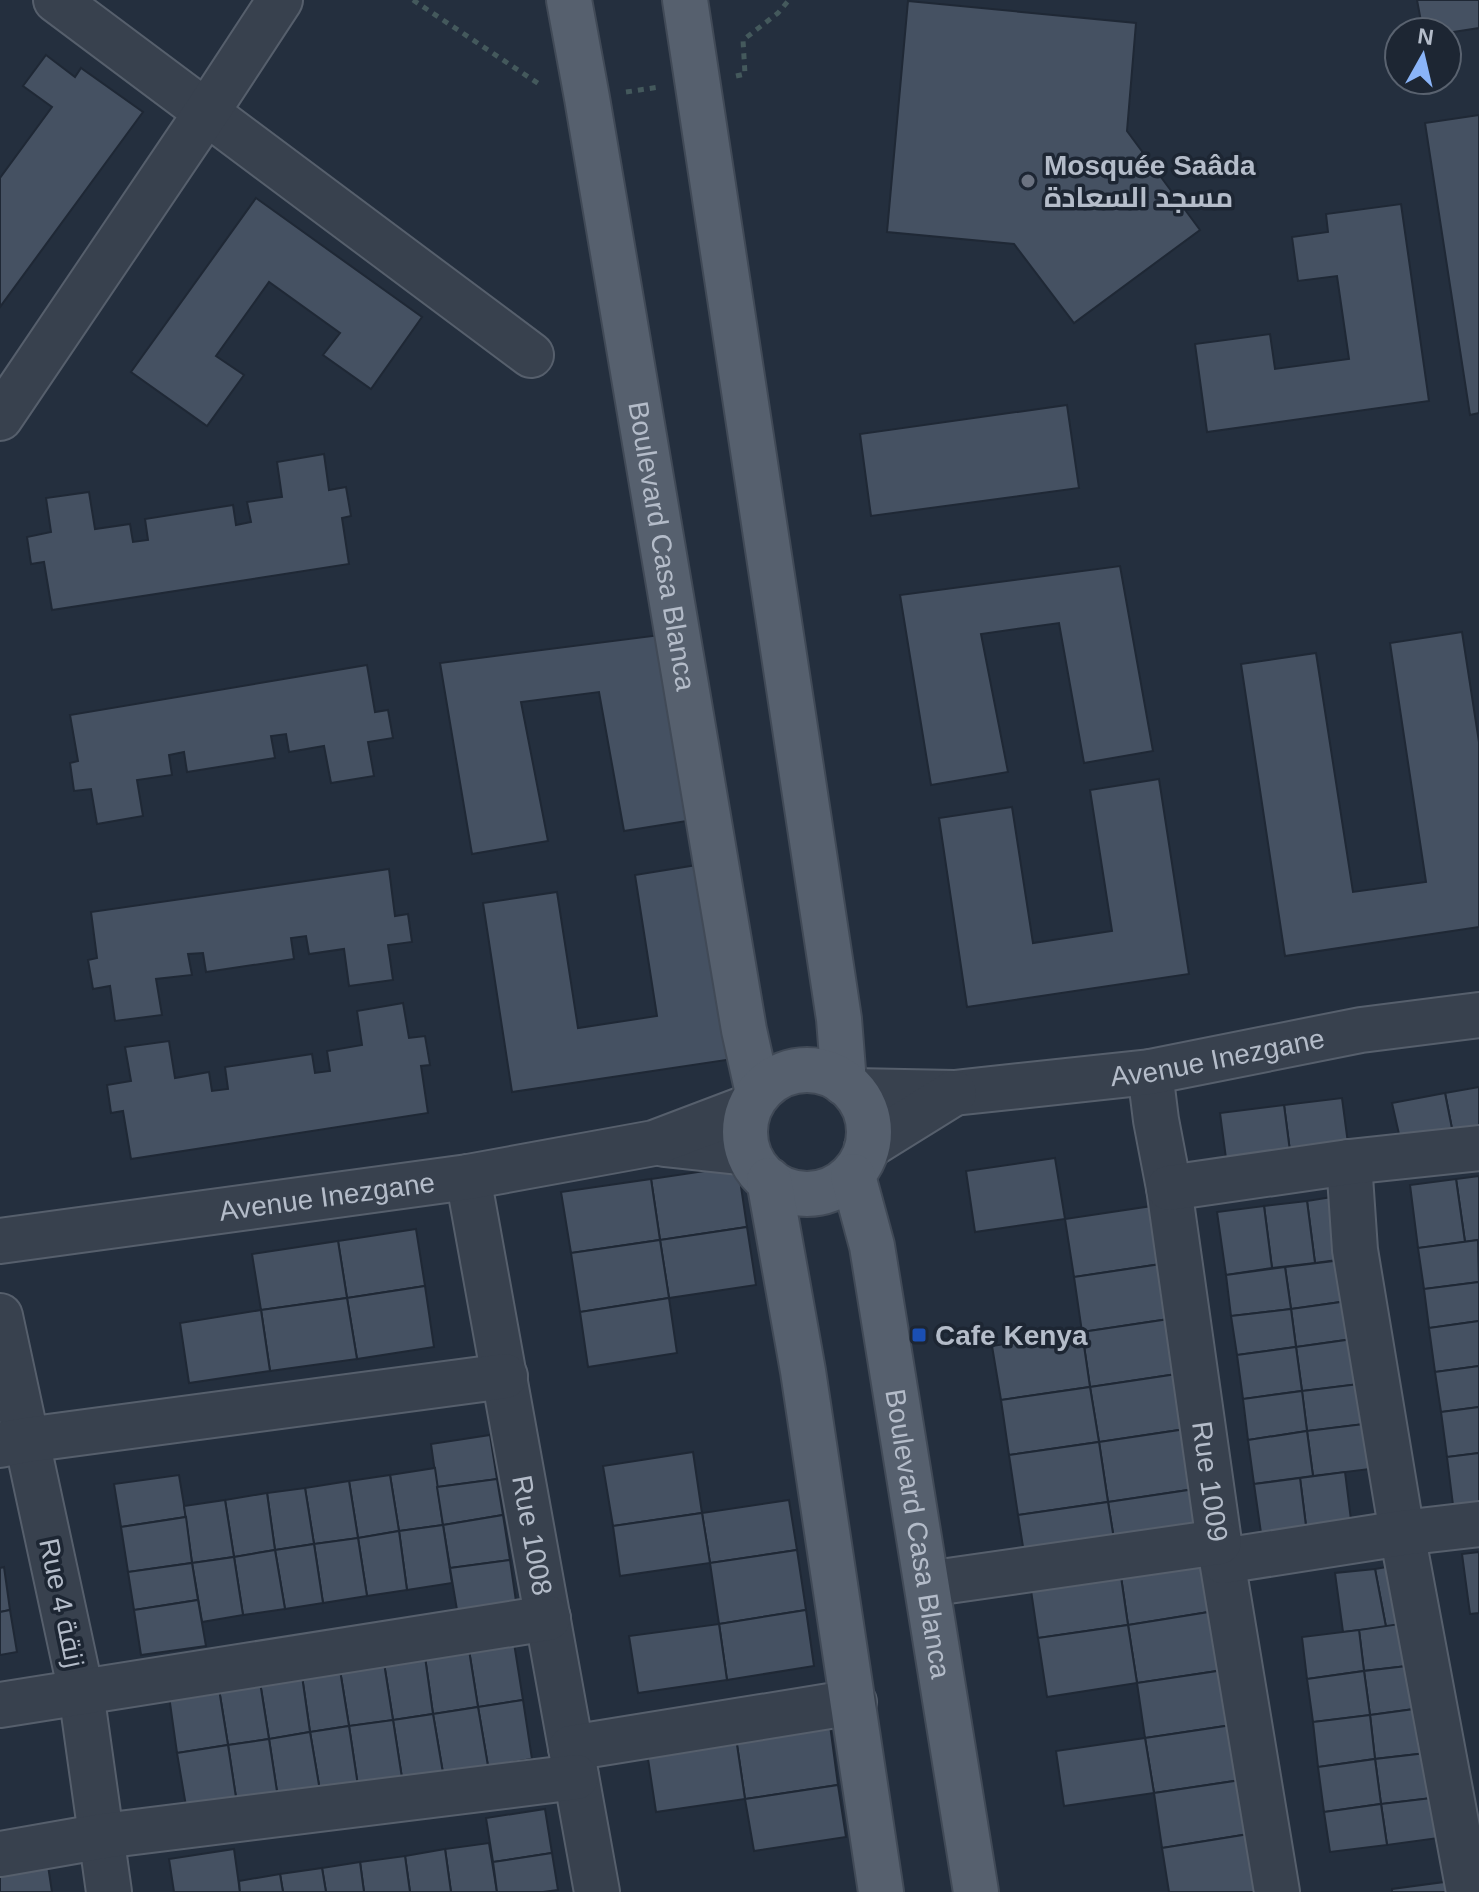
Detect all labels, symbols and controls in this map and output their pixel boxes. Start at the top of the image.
north arrow [1383,16,1463,96]
text: N [1416,23,1435,50]
place label: Mosquée Saâda مسجد السعادة [1044,150,1256,213]
marker: Mosquée Saâda مسجد السعادة [1019,172,1037,190]
street label: Boulevard Casa Blanca [623,399,702,693]
street label: Avenue Inezgane [1109,1022,1327,1092]
street label: Avenue Inezgane [217,1166,437,1226]
place label: Cafe Kenya [935,1320,1088,1351]
marker: Cafe Kenya [910,1326,928,1344]
street label: Boulevard Casa Blanca [880,1387,957,1681]
street label: Rue 1009 [1187,1419,1234,1544]
street label: Rue 1008 [507,1473,559,1598]
street label: Rue 4 زنقة [33,1536,91,1670]

